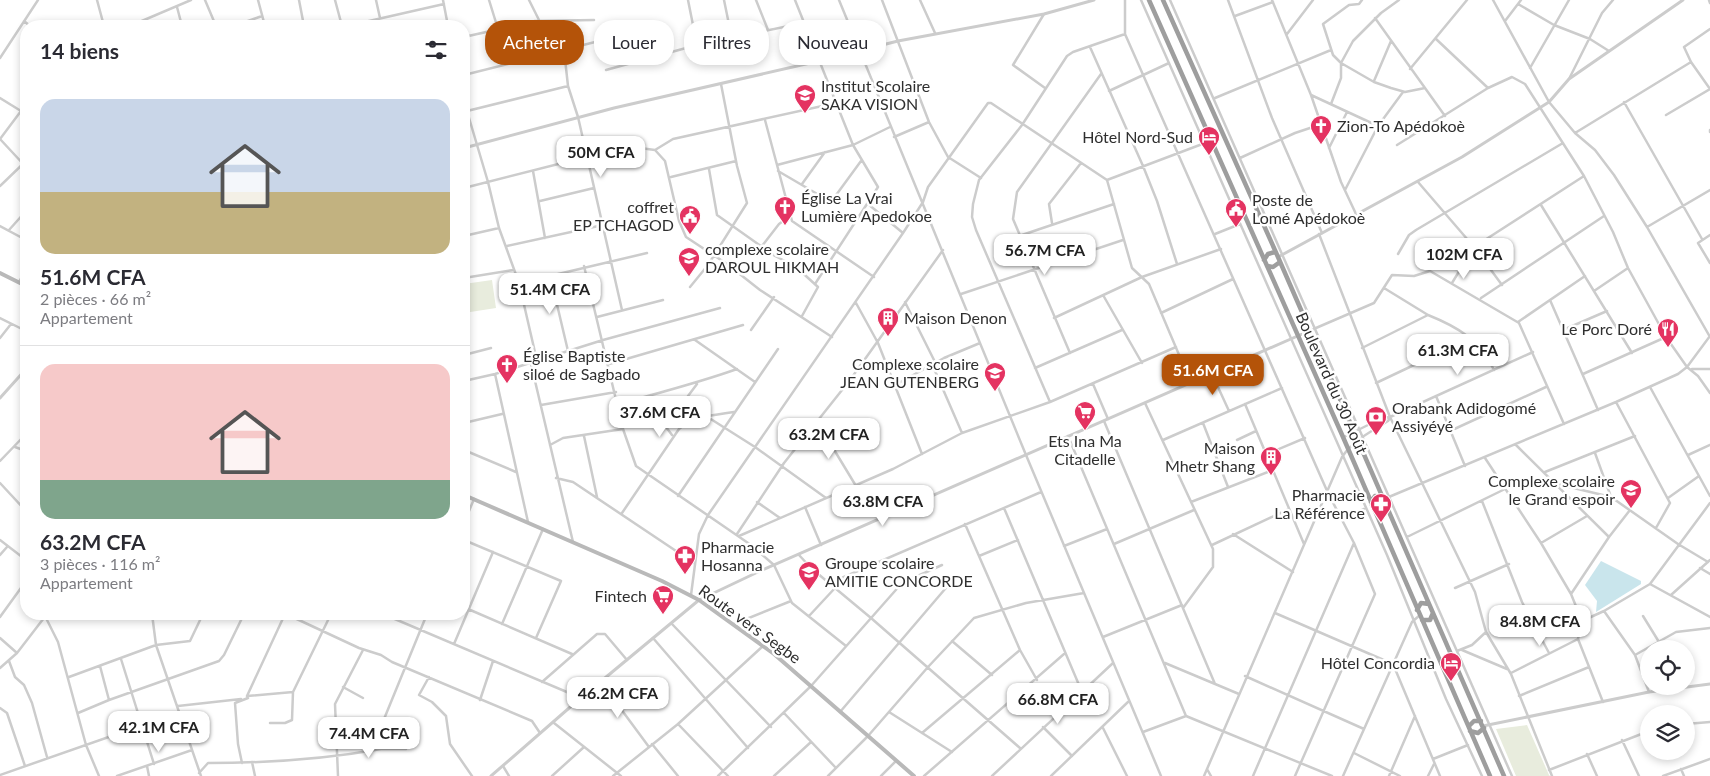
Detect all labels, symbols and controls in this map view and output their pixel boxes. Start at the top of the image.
chip: Acheter [485,20,584,65]
chip: Louer [594,20,674,65]
chip: Filtres [684,20,769,65]
chip: Nouveau [779,20,886,65]
icon: filters [422,36,450,64]
text: 14 biens [40,38,119,63]
place label: Institut Scolaire SAKA VISION [821,76,930,113]
school or university icon: Institut Scolaire SAKA VISION [793,83,817,114]
church icon: Zion-To Apédokoè [1309,114,1333,145]
place label: Zion-To Apédokoè [1337,116,1465,135]
hotel icon: Hôtel Nord-Sud [1197,125,1221,156]
place label: Hôtel Nord-Sud [1082,127,1193,146]
icon: home [200,131,290,221]
pin: 50M CFA [555,136,647,178]
text: 50M CFA [567,142,635,161]
place label: Église La Vrai Lumière Apedokoe [801,188,932,225]
place label: Poste de Lomé Apédokoè [1252,190,1365,227]
church icon: Église La Vrai Lumière Apedokoe [773,195,797,226]
place label: coffret EP TCHAGOD [573,197,674,234]
public building icon: Poste de Lomé Apédokoè [1224,197,1248,228]
public building icon: coffret EP TCHAGOD [678,204,702,235]
pin: 56.7M CFA [988,234,1102,276]
pin: 102M CFA [1412,238,1516,280]
place label: complexe scolaire DAROUL HIKMAH [705,239,839,276]
text: 56.7M CFA [1005,240,1085,259]
text: 102M CFA [1426,244,1502,263]
school or university icon: complexe scolaire DAROUL HIKMAH [677,246,701,277]
text: 51.6M CFA [40,264,146,289]
pin: 51.4M CFA [493,272,607,315]
text: 51.4M CFA [510,279,590,298]
text: 2 pièces · 66 m² [40,289,151,308]
building icon: Maison Denon [876,306,900,337]
text: Appartement [40,308,133,327]
place label: Maison Denon [904,308,1007,327]
street label: Boulevard du 30 Août [1293,309,1372,457]
restaurant icon: Le Porc Doré [1656,317,1680,348]
place label: Le Porc Doré [1561,319,1652,338]
pin: 61.3M CFA [1401,334,1515,376]
text: 61.3M CFA [1418,340,1498,359]
place label: Église Baptiste siloé de Sagbado [523,346,640,383]
church icon: Église Baptiste siloé de Sagbado [495,353,519,384]
place label: Complexe scolaire JEAN GUTENBERG [840,354,979,391]
pin: 51.6M CFA [1156,354,1270,396]
text: 51.6M CFA [1173,360,1253,379]
school or university icon: Complexe scolaire JEAN GUTENBERG [983,361,1007,392]
pin: 37.6M CFA [603,396,717,438]
icon: home [200,397,290,487]
place label: Orabank Adidogomé Assiyéyé [1392,398,1536,435]
supermarket icon: Ets Ina Ma Citadelle [1073,400,1097,431]
text: 37.6M CFA [620,402,700,421]
bank icon: Orabank Adidogomé Assiyéyé [1364,405,1388,436]
pin: 63.2M CFA [772,418,886,460]
text: 63.2M CFA [789,424,869,443]
place label: Ets Ina Ma Citadelle [1048,431,1122,468]
place label: Maison Mhetr Shang [1165,438,1255,475]
building icon: Maison Mhetr Shang [1259,445,1283,476]
place label: Complexe scolaire le Grand espoir [1488,471,1615,508]
school or university icon: Complexe scolaire le Grand espoir [1619,478,1643,509]
pin: 63.8M CFA [826,484,940,527]
place label: Pharmacie La Référence [1274,485,1365,522]
text: 63.8M CFA [843,491,923,510]
pharmacy icon: Pharmacie La Référence [1369,492,1393,523]
text: 63.2M CFA [40,529,146,554]
place label: Pharmacie Hosanna [701,537,774,574]
pharmacy icon: Pharmacie Hosanna [673,544,697,575]
place label: Groupe scolaire AMITIE CONCORDE [825,553,973,590]
text: 3 pièces · 116 m² [40,554,160,573]
school or university icon: Groupe scolaire AMITIE CONCORDE [797,560,821,591]
text: Appartement [40,573,133,592]
street label: Route vers Segbe [696,580,805,667]
supermarket icon: Fintech [651,584,675,615]
place label: Fintech [595,586,647,605]
pin: 84.8M CFA [1483,604,1597,647]
text: 84.8M CFA [1500,611,1580,630]
map controls [1640,640,1695,760]
button: locate [1640,640,1695,695]
hotel icon: Hôtel Concordia [1439,651,1463,682]
place label: Hôtel Concordia [1321,653,1435,672]
pin: 46.2M CFA [561,676,675,719]
pin: 66.8M CFA [1001,682,1115,725]
text: 46.2M CFA [578,683,658,702]
text: 66.8M CFA [1018,689,1098,708]
button: layers [1640,705,1695,760]
pin: 42.1M CFA [102,710,216,753]
pin: 74.4M CFA [312,716,426,759]
text: 42.1M CFA [119,717,199,736]
text: 74.4M CFA [329,723,409,742]

